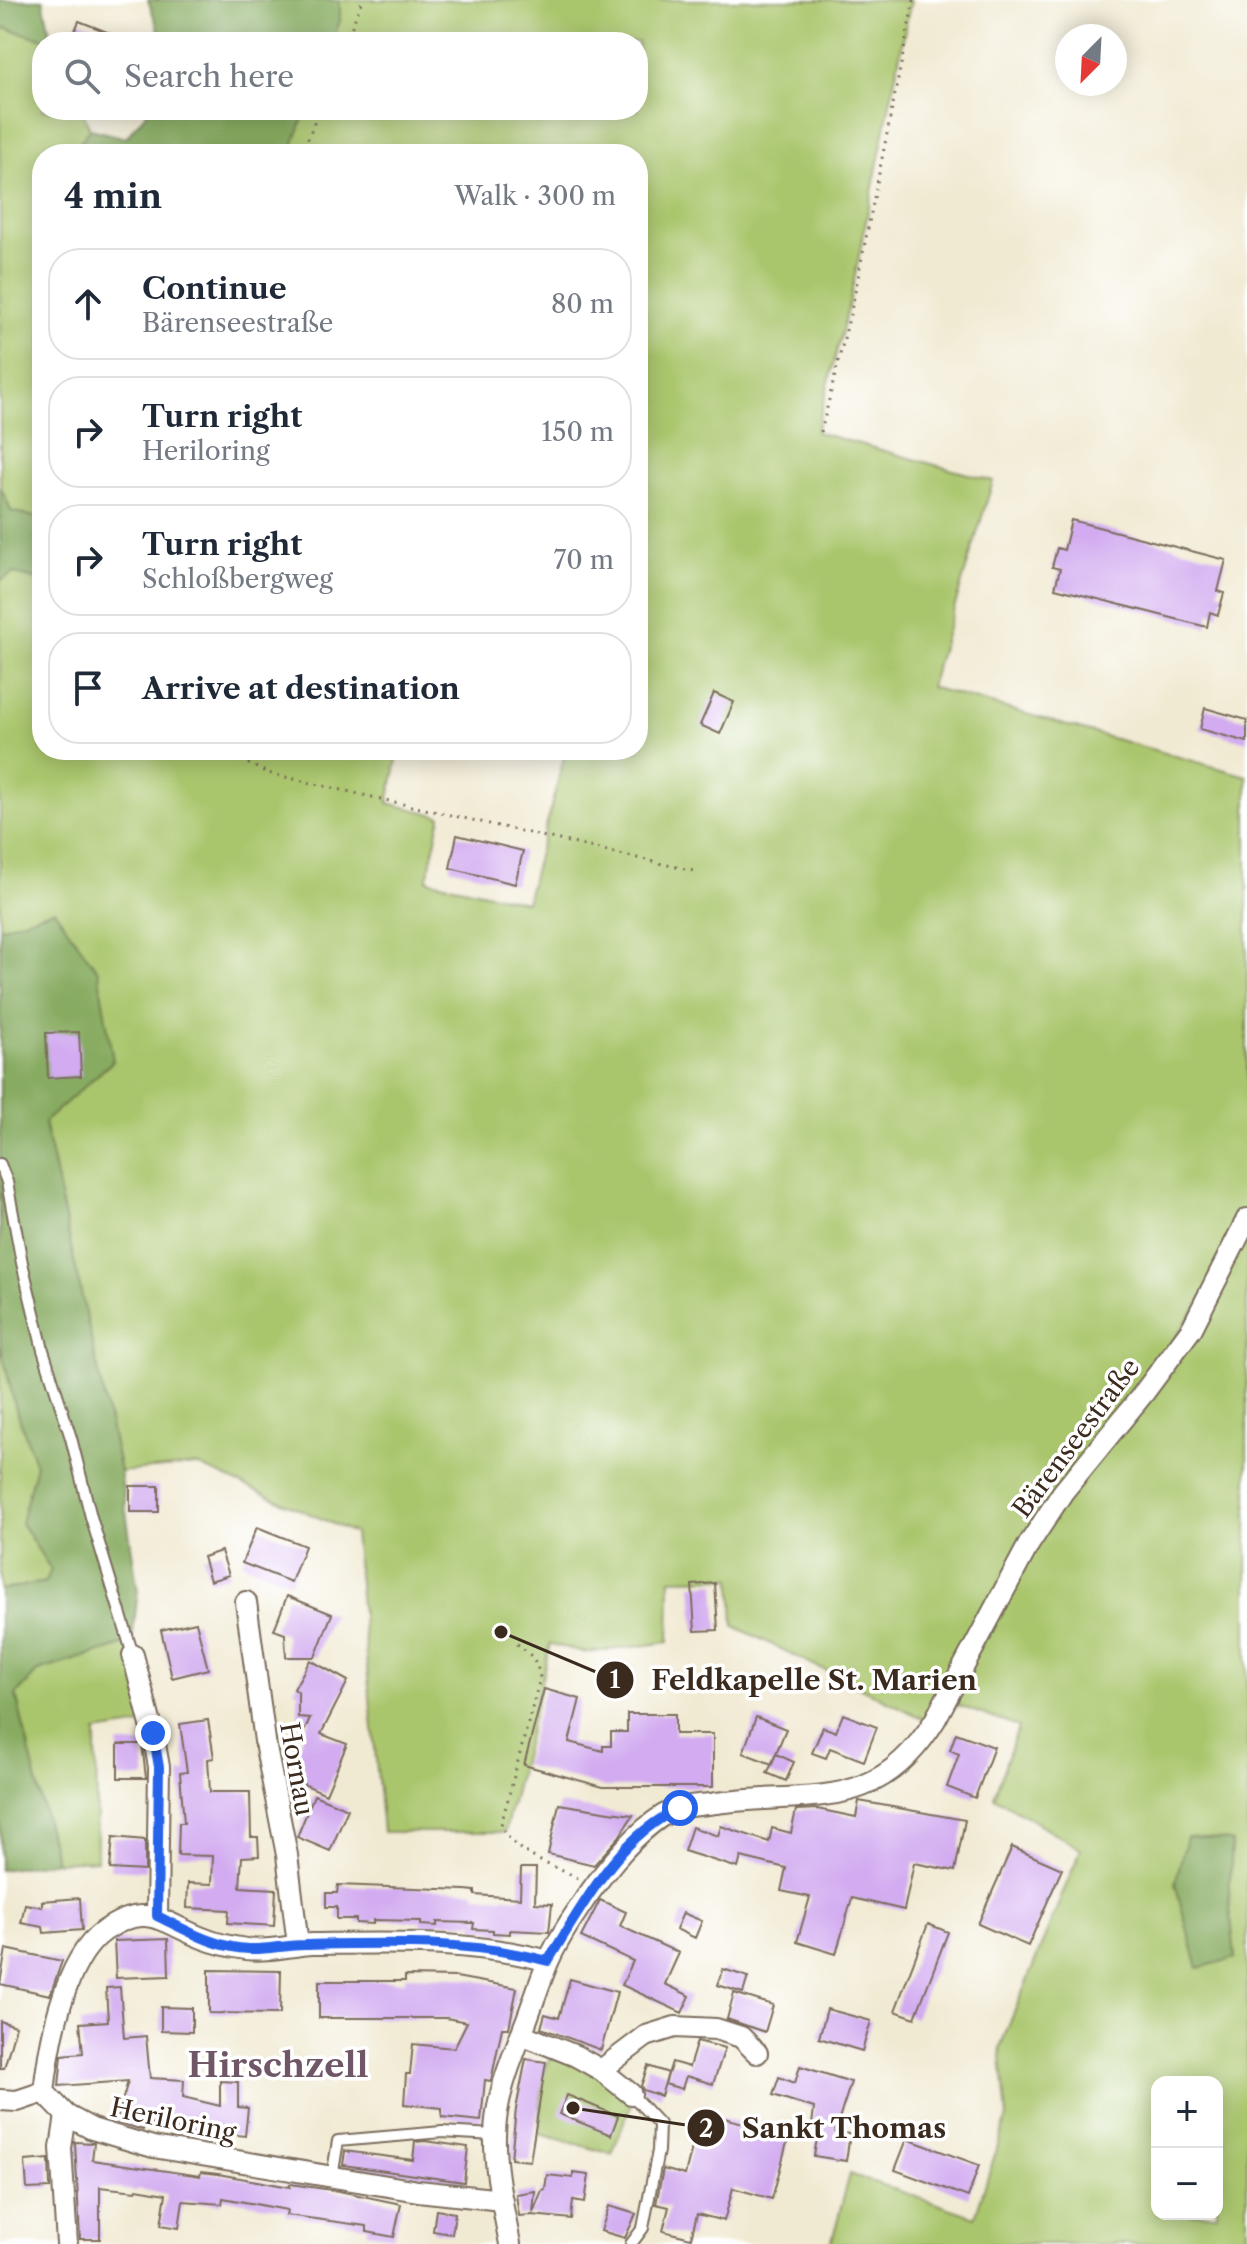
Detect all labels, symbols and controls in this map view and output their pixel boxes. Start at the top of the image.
north arrow [1055,24,1127,96]
search box [32,32,648,120]
icon: search [60,54,104,98]
text: Search here [124,58,294,95]
text: 4 min [64,175,162,217]
text: Walk · 300 m [454,180,616,212]
text: Continue [142,270,287,307]
icon: ahead [66,282,110,326]
text: 80 m [551,288,614,320]
text: Bärenseestraße [142,307,333,339]
text: Turn right [142,398,302,435]
icon: right [66,410,110,454]
text: 150 m [541,416,614,448]
text: Heriloring [142,435,270,467]
text: Turn right [142,526,302,563]
icon: right [66,538,110,582]
text: 70 m [554,544,614,576]
text: Schloßbergweg [142,563,333,595]
icon: arrive [66,666,110,710]
text: Arrive at destination [142,670,460,707]
street label: Bärenseestraße [1006,1352,1146,1524]
callout: Feldkapelle St. Marien [595,1654,993,1706]
text: Feldkapelle St. Marien [651,1663,977,1697]
text: 1 [610,1665,621,1694]
route end [135,1715,171,1751]
street label: Hornau [273,1720,321,1818]
route start [662,1790,698,1826]
district label: Hirschzell [187,2044,369,2086]
map controls [1151,2076,1223,2220]
button: + [1151,2076,1223,2148]
street label: Heriloring [107,2091,239,2149]
callout: Sankt Thomas [686,2102,963,2154]
text: Sankt Thomas [742,2111,946,2145]
text: 2 [699,2114,713,2143]
button: − [1151,2148,1223,2220]

